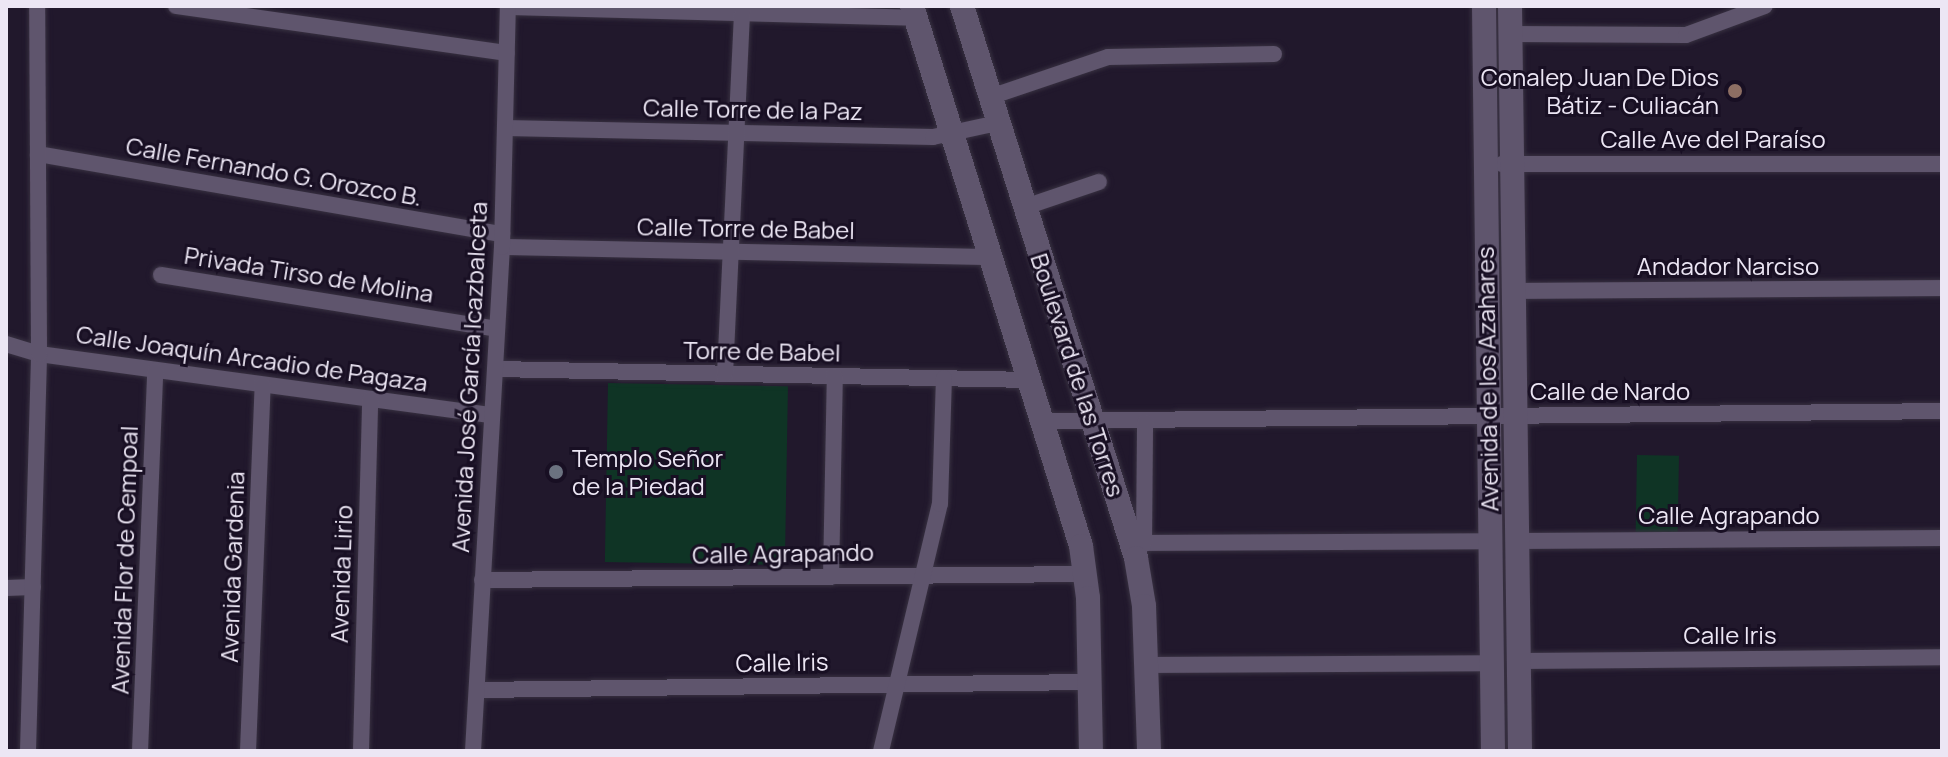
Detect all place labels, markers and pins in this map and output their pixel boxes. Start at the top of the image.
place label: Conalep Juan De Dios Bátiz - Culiacán [1481,63,1719,119]
marker: Conalep Juan De Dios Bátiz - Culiacán [1726,82,1744,100]
place label: Templo Señor de la Piedad [572,444,723,500]
marker: Templo Señor de la Piedad [547,463,565,481]

